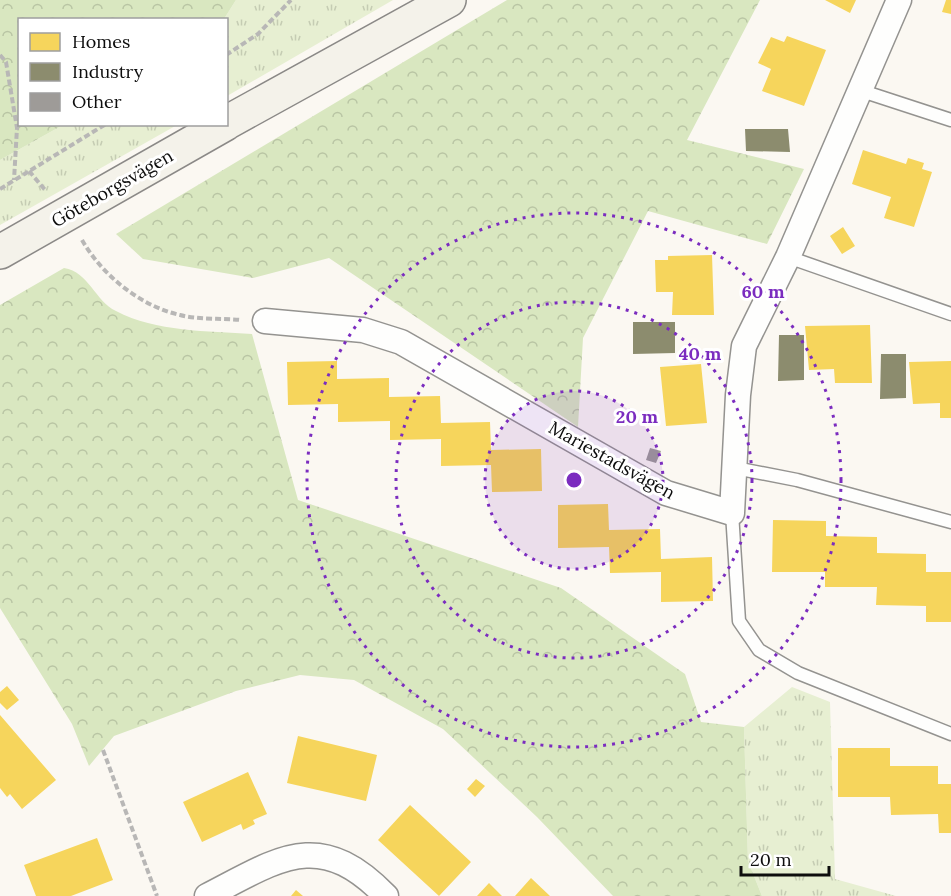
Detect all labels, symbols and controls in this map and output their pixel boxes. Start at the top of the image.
legend [18,18,228,126]
text: Homes [72,30,130,53]
text: Industry [72,60,144,83]
text: Other [72,90,122,113]
street label: Göteborgsvägen [47,144,177,232]
text: 60 m [741,280,785,303]
text: 40 m [679,342,722,365]
text: 20 m [616,405,659,428]
street label: Mariestadsvägen [545,416,679,504]
centre of rings [564,470,584,490]
scale bar [741,839,830,877]
text: 20 m [750,848,792,871]

